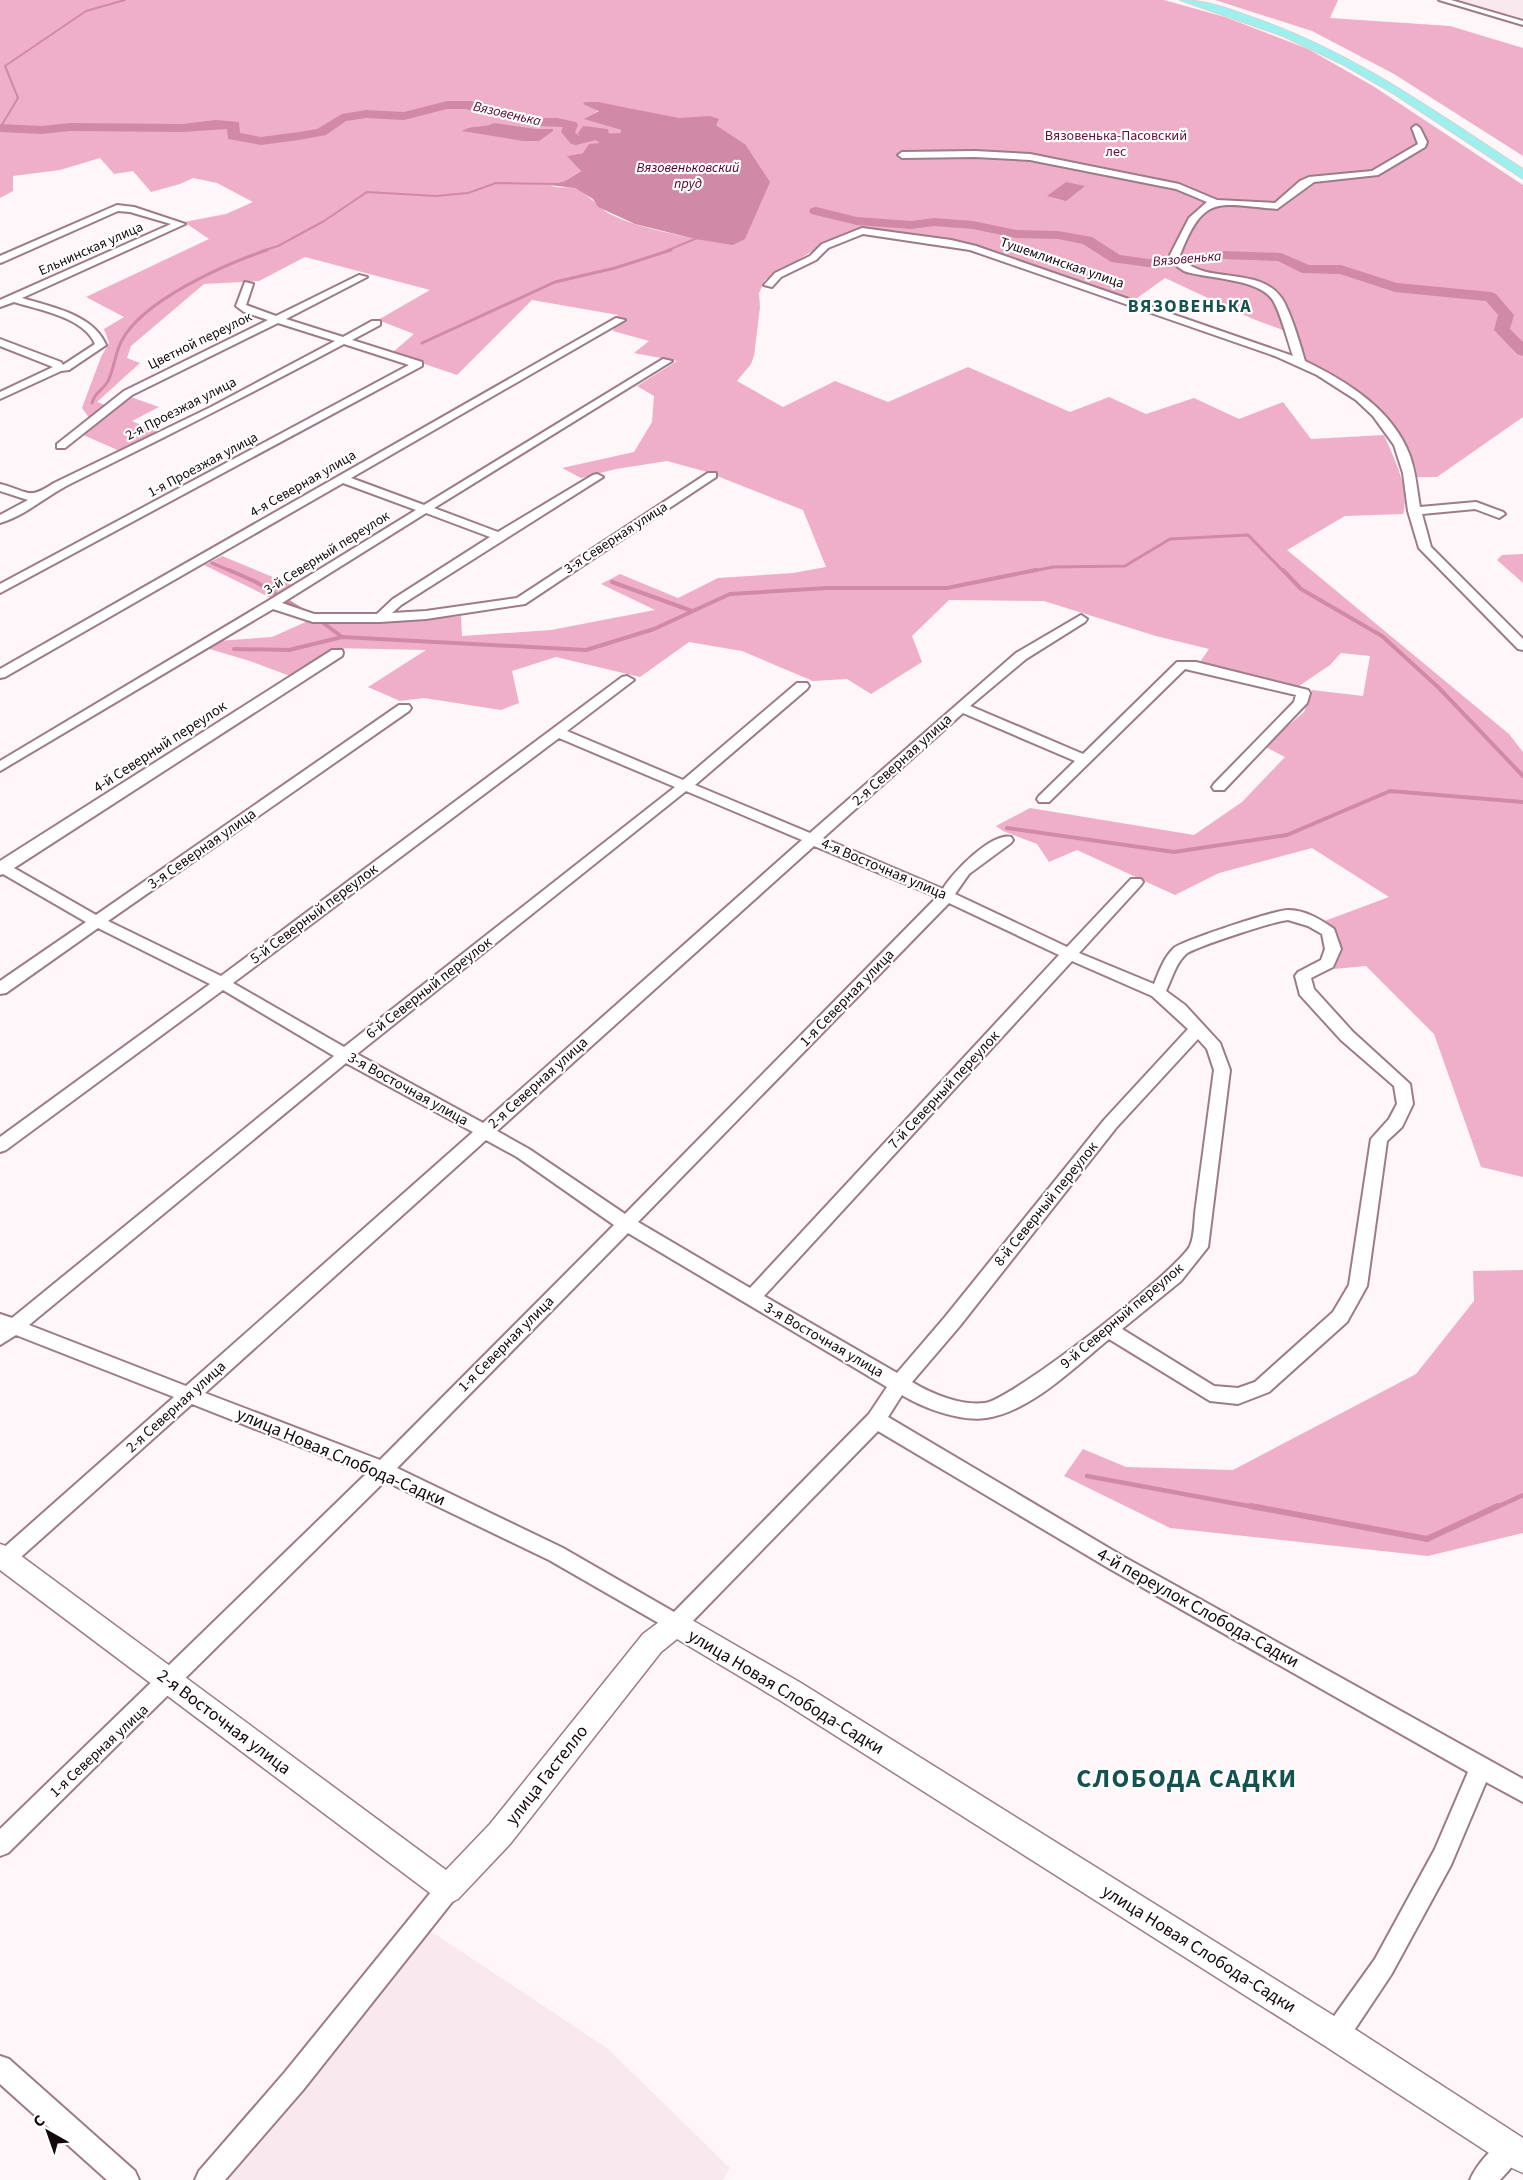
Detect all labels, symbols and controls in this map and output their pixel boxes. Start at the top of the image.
water label: Вязовенька [471,96,543,132]
park label: Вязовенька-Пасовский лес [1045,126,1187,162]
water label: Вязовеньковский пруд [637,158,739,194]
street label: Ельнинская улица [36,217,146,281]
street label: Тушемлинская улица [997,232,1127,294]
water label: Вязовенька [1152,246,1223,272]
district label: ВЯЗОВЕНЬКА [1128,294,1252,319]
street label: Цветной переулок [145,307,255,375]
street label: 2-я Проезжая улица [122,372,240,446]
street label: 1-я Проезжая улица [144,427,262,503]
street label: 4-я Северная улица [246,445,360,523]
street label: 3-я Северная улица [560,497,672,579]
street label: 3-й Северный переулок [260,506,394,600]
street label: 4-й Северный переулок [89,696,231,798]
street label: 2-я Северная улица [847,709,957,811]
street label: 3-я Северная улица [144,804,260,894]
street label: 4-я Восточная улица [818,833,950,905]
street label: 5-й Северный переулок [246,859,383,969]
street label: 6-й Северный переулок [361,932,497,1044]
street label: 1-я Северная улица [795,945,899,1051]
street label: 7-й Северный переулок [883,1026,1005,1154]
street label: 2-я Северная улица [483,1032,593,1134]
street label: 3-я Восточная улица [344,1047,472,1131]
street label: 8-й Северный переулок [989,1137,1103,1271]
street label: 9-й Северный переулок [1056,1258,1189,1374]
street label: 1-я Северная улица [453,1291,559,1397]
street label: 3-я Восточная улица [760,1297,888,1383]
street label: 2-я Северная улица [121,1356,231,1458]
street label: улица Новая Слобода-Садки [233,1402,449,1512]
street label: 4-й переулок Слобода-Садки [1092,1542,1304,1674]
street label: улица Новая Слобода-Садки [683,1623,889,1761]
street label: 2-я Восточная улица [152,1663,296,1781]
street label: 1-я Северная улица [45,1700,153,1802]
street label: улица Гастелло [500,1720,594,1830]
district label: СЛОБОДА САДКИ [1076,1760,1298,1797]
street label: улица Новая Слобода-Садки [1097,1879,1301,2019]
north arrow [18,2102,78,2162]
text: С [28,2110,50,2133]

